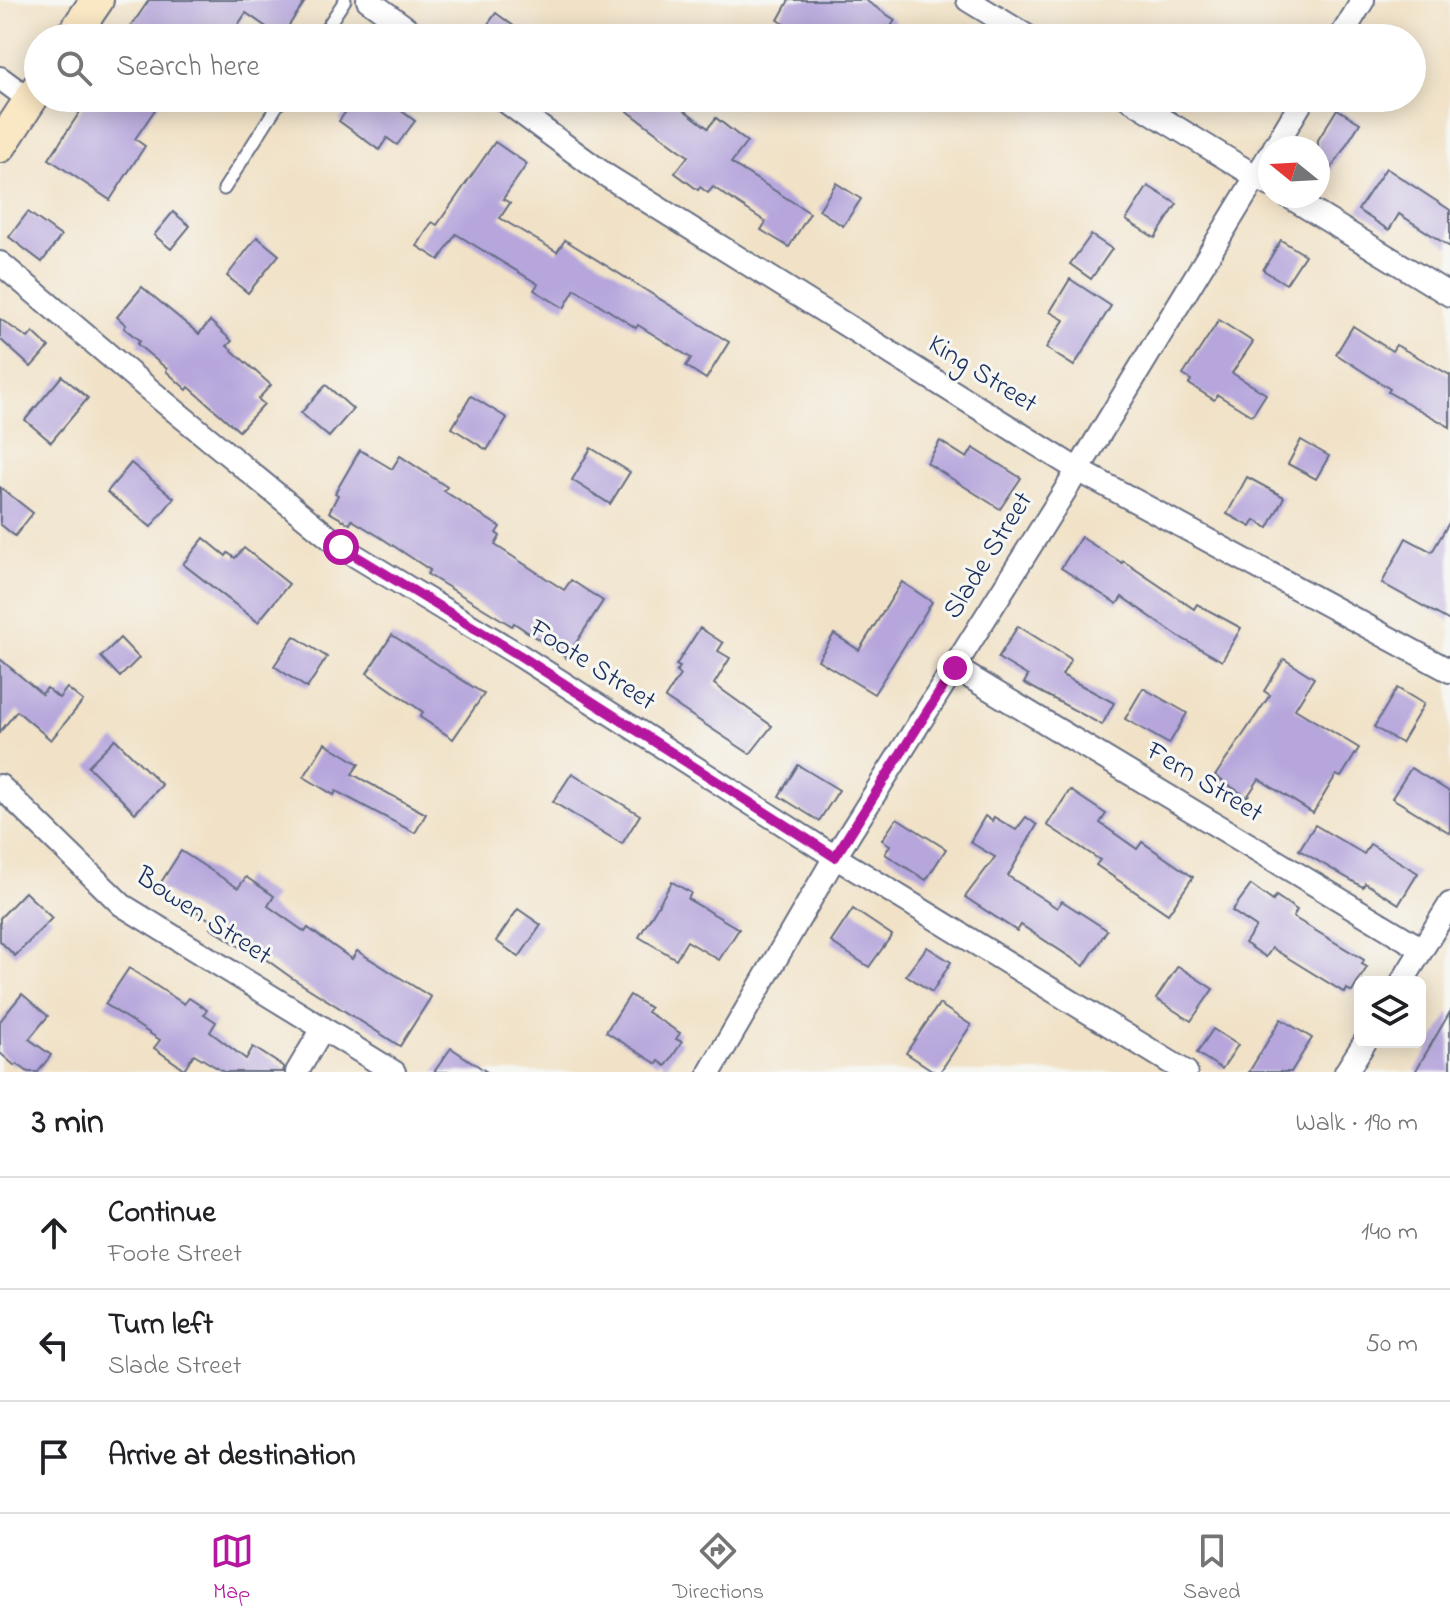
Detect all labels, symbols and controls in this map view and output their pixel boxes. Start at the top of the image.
search box [24,24,1426,112]
icon: search [52,46,96,90]
text: Search here [116,46,260,90]
north arrow [1258,136,1330,208]
street label: King Street [919,325,1045,425]
street label: Slade Street [934,484,1044,628]
route start [323,529,359,565]
street label: Foote Street [520,609,664,722]
route end [937,650,973,686]
street label: Fern Street [1137,731,1271,834]
street label: Bowen Street [126,857,279,977]
map controls [1354,976,1426,1048]
button: layers [1354,976,1426,1048]
text: 3 min [32,1099,104,1149]
text: Walk · 190 m [1296,1105,1418,1143]
text: Continue [108,1192,216,1236]
icon: ahead [32,1211,76,1255]
text: 140 m [1361,1214,1418,1252]
text: Foote Street [108,1236,242,1274]
text: Turn left [108,1304,213,1348]
icon: left [32,1323,76,1367]
text: 50 m [1365,1326,1418,1364]
text: Slade Street [108,1348,241,1386]
icon: arrive [32,1435,76,1479]
text: Arrive at destination [108,1435,356,1479]
tab: Map [210,1529,254,1609]
tab: Directions [673,1529,764,1609]
tab: Saved [1183,1529,1240,1609]

